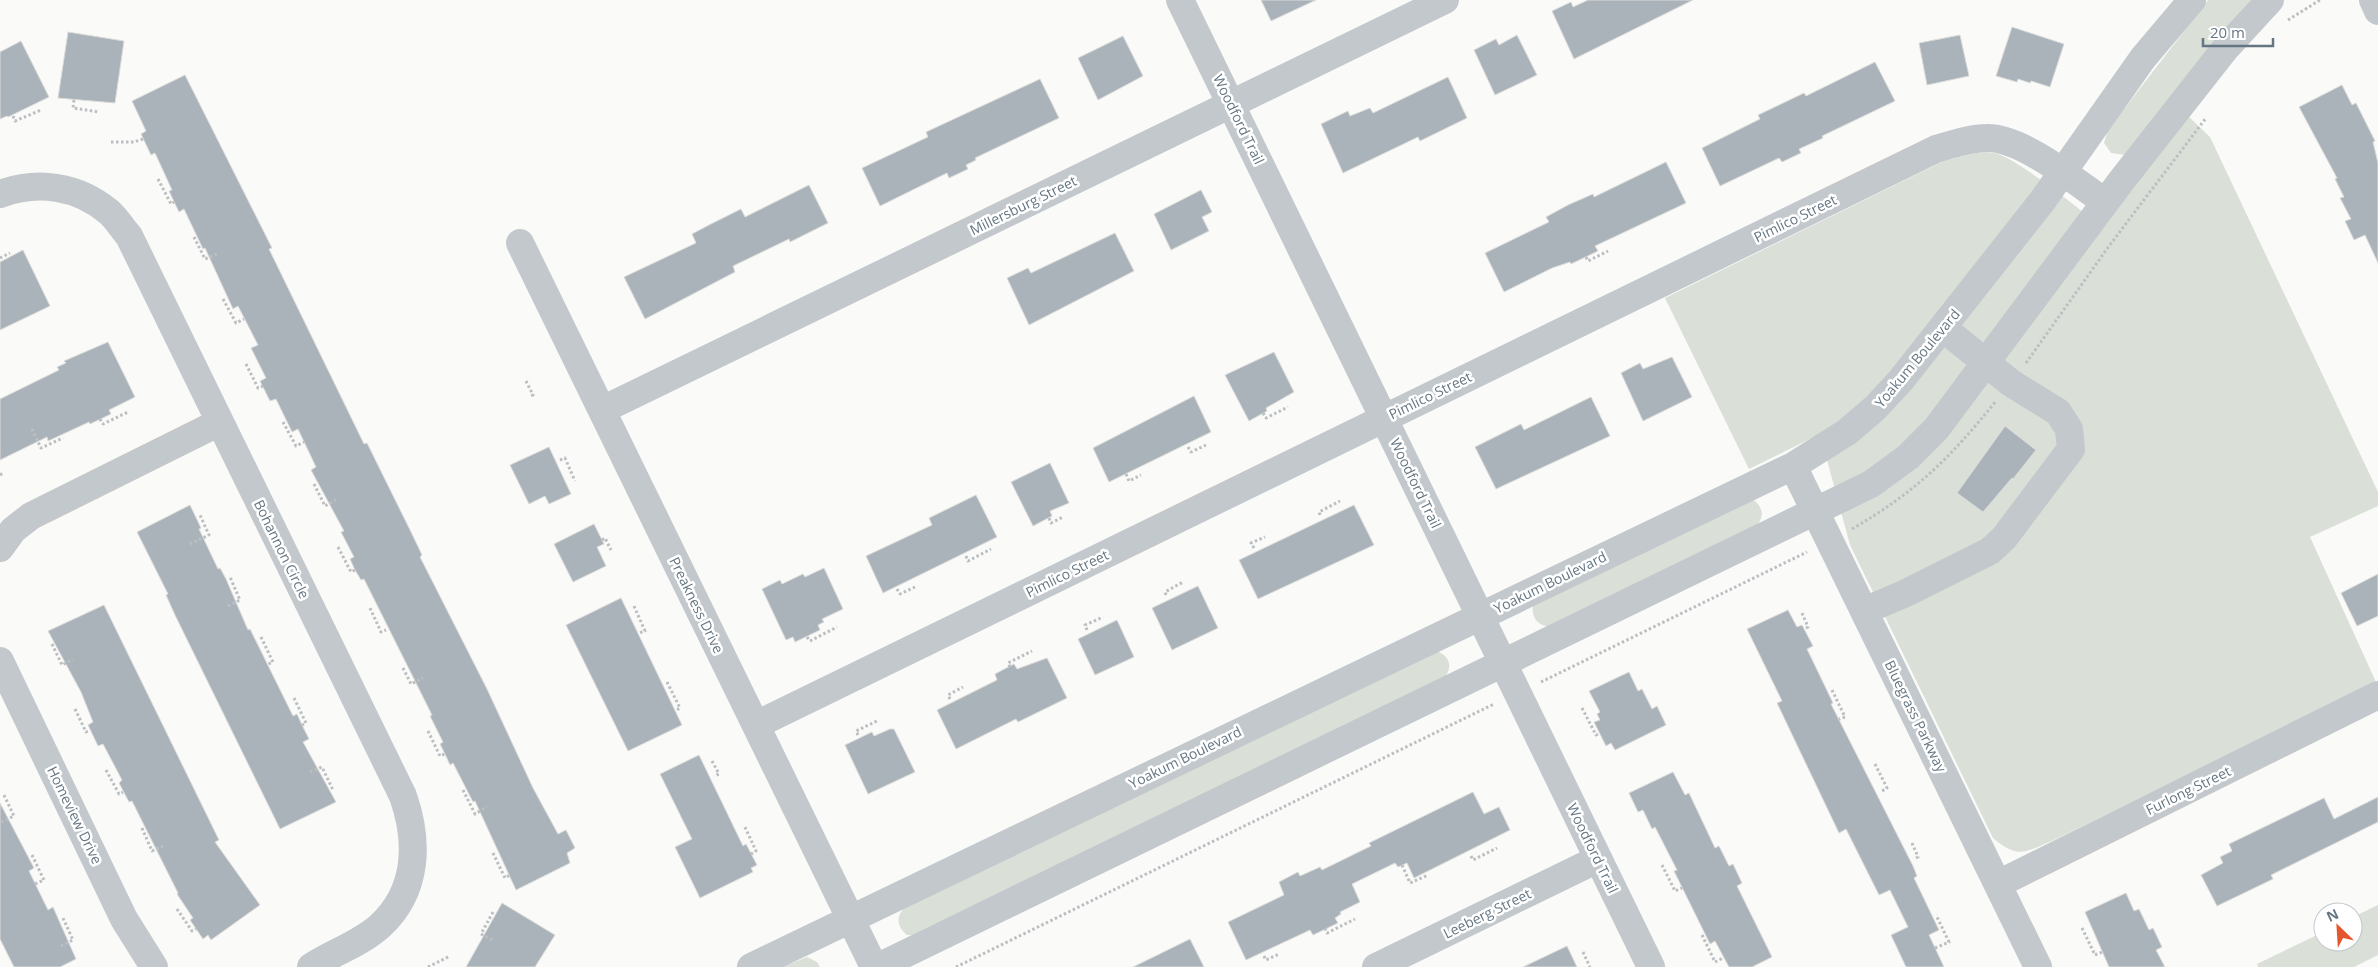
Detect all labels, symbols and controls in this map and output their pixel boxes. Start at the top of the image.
scale bar [2203,15,2273,47]
text: 20 m [2210,22,2245,42]
street label: Woodford Trail [1209,71,1269,167]
street label: Millersburg Street [966,171,1080,239]
street label: Pimlico Street [1750,190,1840,246]
street label: Yoakum Boulevard [1870,305,1964,411]
street label: Pimlico Street [1385,367,1475,423]
street label: Woodford Trail [1386,435,1446,531]
street label: Bohannon Circle [250,496,314,602]
street label: Pimlico Street [1022,545,1112,601]
street label: Yoakum Boulevard [1491,546,1609,618]
street label: Preakness Drive [665,554,729,656]
street label: Bluegrass Parkway [1881,657,1952,776]
street label: Yoakum Boulevard [1126,721,1244,793]
street label: Furlong Street [2142,761,2234,819]
street label: Homeview Drive [43,763,107,867]
street label: Woodford Trail [1563,800,1623,896]
street label: Leeberg Street [1440,884,1534,942]
north arrow [2313,902,2363,952]
text: N [2323,904,2341,926]

